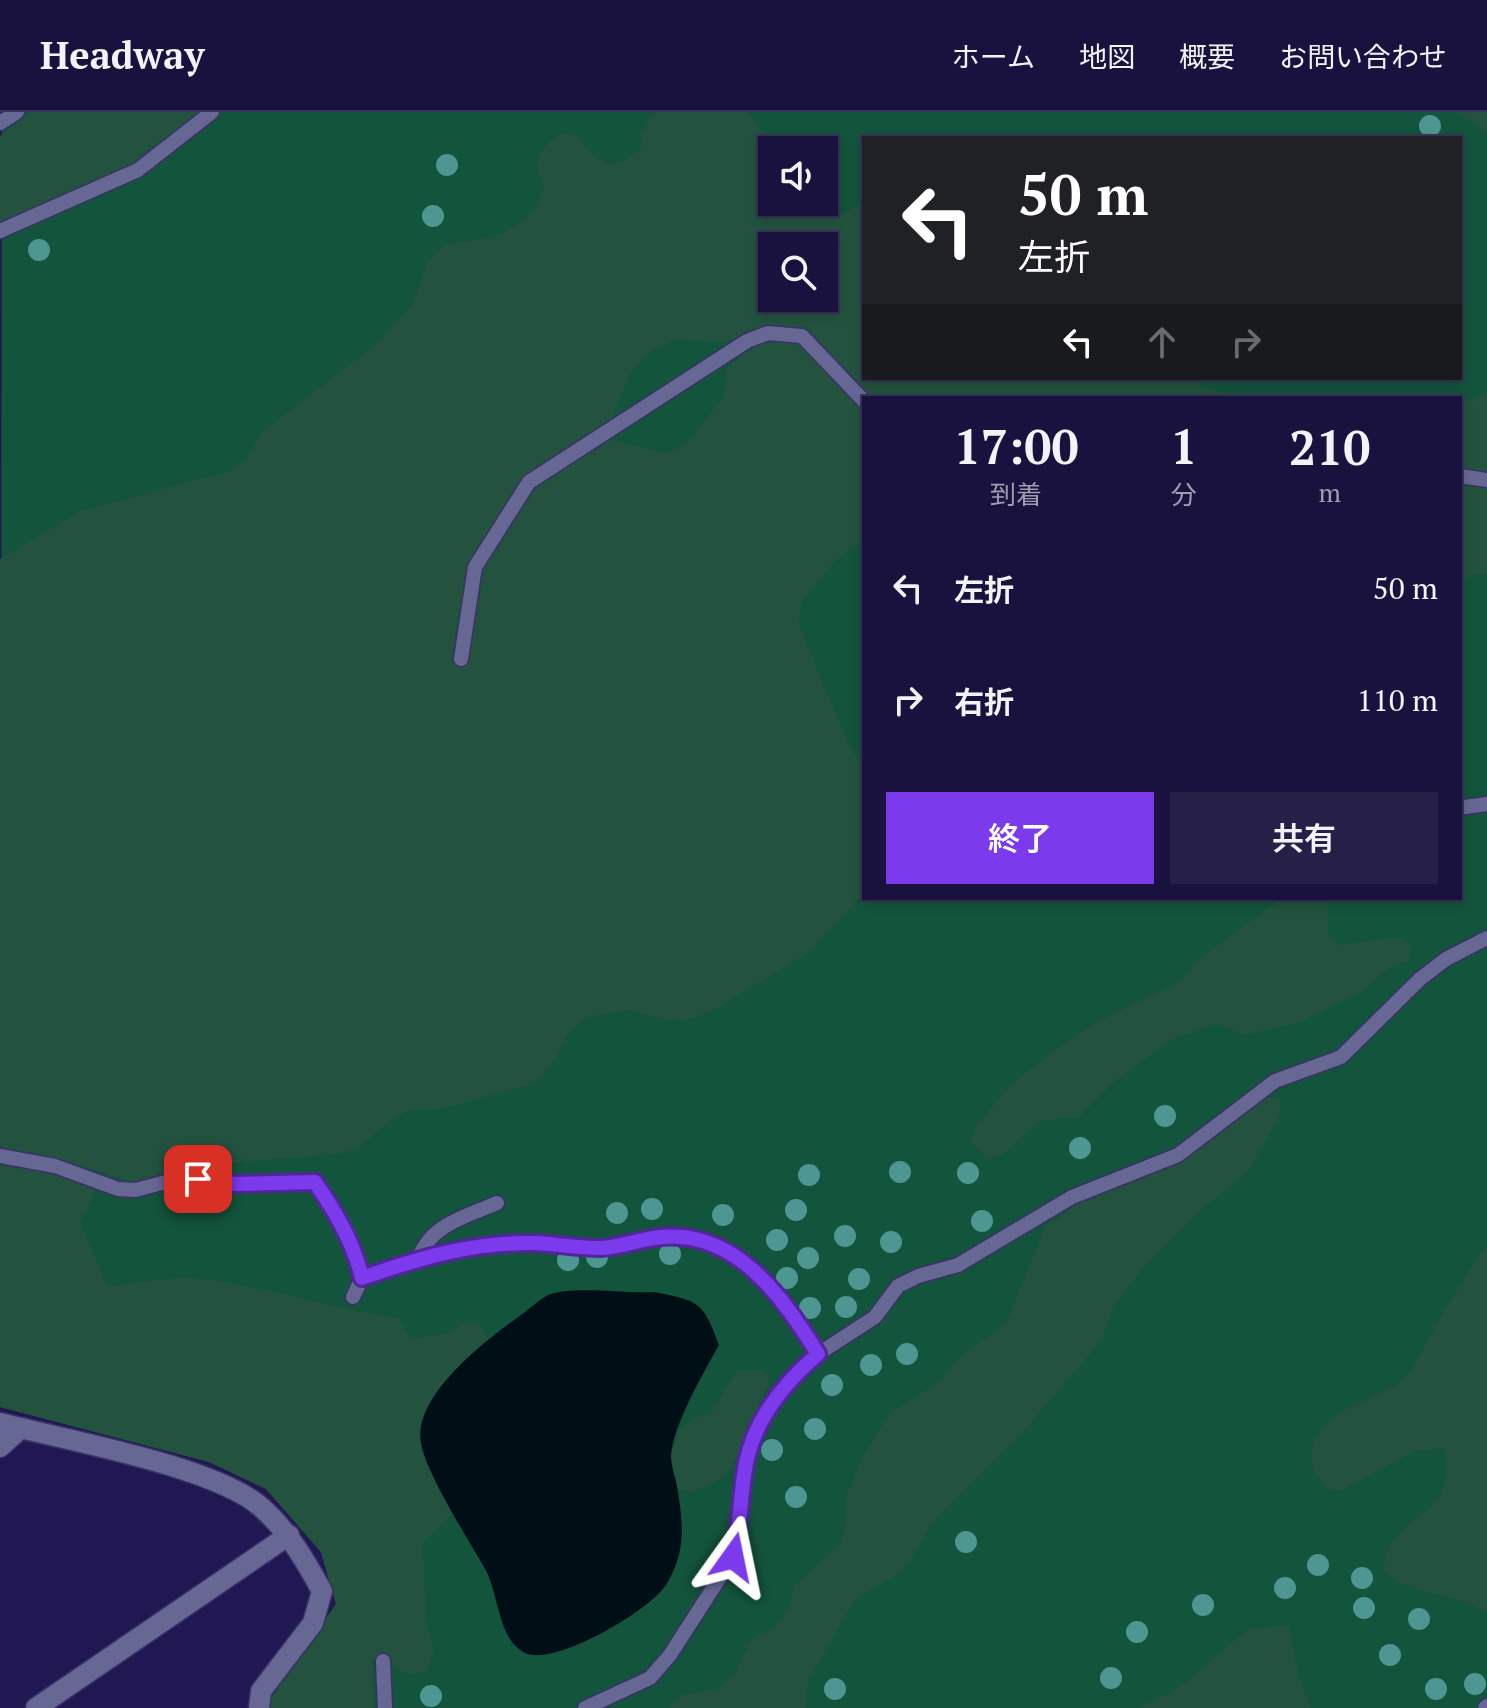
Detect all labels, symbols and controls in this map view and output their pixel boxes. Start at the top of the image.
text: Headway [40,30,205,80]
text: ホーム [952,38,1035,75]
text: 地図 [1079,38,1135,75]
text: 概要 [1179,38,1235,75]
text: お問い合わせ [1279,38,1447,75]
map controls [758,136,838,312]
button: sound [758,136,838,216]
text: 50 m [1018,157,1148,231]
icon: left [886,168,990,272]
button: search [758,232,838,312]
text: 左折 [1018,233,1090,280]
icon: left [1056,320,1100,364]
icon: ahead [1140,320,1184,364]
icon: right [1224,320,1268,364]
text: 17:00 [954,414,1079,478]
text: 1 [1170,414,1197,478]
text: 210 [1289,415,1370,479]
text: m [1318,475,1341,509]
text: 到着 [990,477,1042,511]
text: 分 [1171,477,1197,511]
icon: left [886,566,930,610]
text: 50 m [1373,568,1438,608]
text: 左折 [954,570,1014,610]
icon: right [886,678,930,722]
text: 110 m [1357,680,1438,720]
text: 右折 [954,682,1014,722]
button: 終了 [886,792,1154,884]
button: 共有 [1170,792,1438,884]
pin [164,1145,232,1213]
icon: arrive [176,1157,220,1201]
position arrow [691,1515,775,1599]

